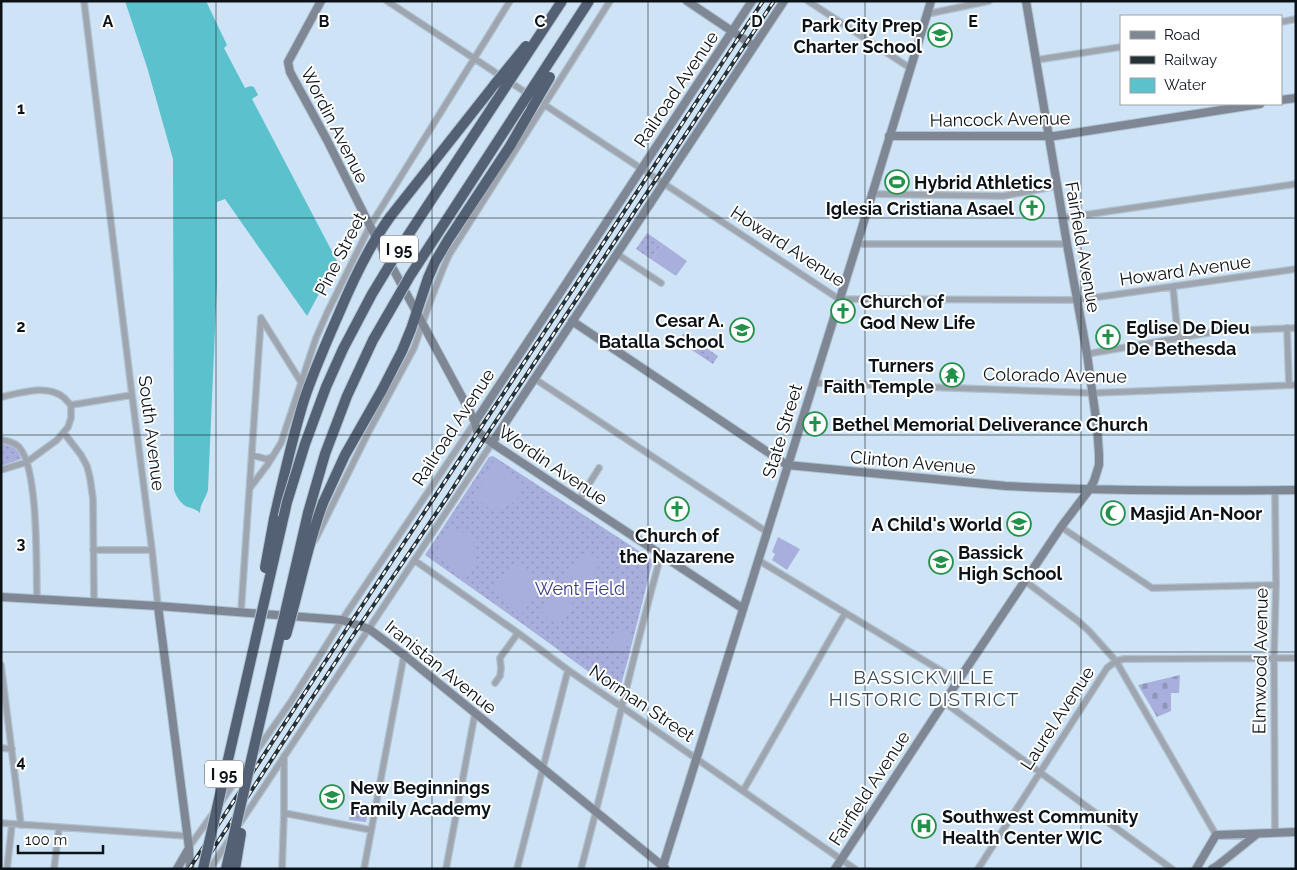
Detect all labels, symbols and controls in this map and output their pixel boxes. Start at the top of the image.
text: A [103,12,114,31]
text: B [319,12,330,31]
text: C [535,12,546,31]
text: D [751,12,763,31]
text: E [968,12,978,31]
place label: Park City Prep Charter School [793,15,922,57]
legend [1120,15,1282,105]
school or university icon: Park City Prep Charter School [927,22,953,48]
text: Road [1164,26,1200,44]
street label: Railroad Avenue [629,27,723,151]
text: Railway [1164,51,1217,69]
street label: Wordin Avenue [297,64,373,187]
text: Water [1164,76,1207,94]
text: 1 [17,99,25,118]
street label: Hancock Avenue [930,107,1071,131]
sports icon: Hybrid Athletics [884,169,910,195]
place label: Hybrid Athletics [914,172,1052,193]
street label: Fairfield Avenue [1061,180,1105,314]
church icon: Iglesia Cristiana Asael [1019,195,1045,221]
place label: Iglesia Cristiana Asael [826,198,1014,219]
street label: Howard Avenue [727,201,850,291]
street label: Pine Street [310,209,370,299]
road number: I 95 [380,235,418,262]
street label: Howard Avenue [1118,250,1252,290]
place label: Church of God New Life [860,291,976,333]
church icon: Church of God New Life [830,298,856,324]
place label: Cesar A. Batalla School [599,310,724,352]
text: 2 [16,317,26,336]
school or university icon: Cesar A. Batalla School [729,317,755,343]
place label: Eglise De Dieu De Bethesda [1126,317,1250,359]
church icon: Eglise De Dieu De Bethesda [1095,324,1121,350]
place label: Turners Faith Temple [823,355,934,397]
temple icon: Turners Faith Temple [939,362,965,388]
street label: Colorado Avenue [983,363,1128,387]
street label: Railroad Avenue [407,364,499,489]
street label: South Avenue [135,374,170,492]
street label: State Street [758,381,806,481]
church icon: Bethel Memorial Deliverance Church [802,411,828,437]
place label: Bethel Memorial Deliverance Church [832,414,1148,435]
street label: Wordin Avenue [494,421,612,510]
street label: Clinton Avenue [849,446,977,478]
church icon: Church of the Nazarene [664,496,690,522]
mosque icon: Masjid An-Noor [1100,500,1126,526]
place label: Masjid An-Noor [1130,503,1262,524]
school or university icon: A Child's World [1006,511,1032,537]
place label: A Child's World [871,514,1002,535]
place label: Church of the Nazarene [619,525,735,567]
text: 3 [17,534,26,553]
place label: Bassick High School [958,542,1062,584]
school or university icon: Bassick High School [928,549,954,575]
park label: Went Field [535,578,625,599]
street label: Elmwood Avenue [1248,587,1272,734]
street label: Iranistan Avenue [381,616,501,719]
street label: Norman Street [586,660,698,746]
street label: Laurel Avenue [1016,662,1098,774]
district label: BASSICKVILLE HISTORIC DISTRICT [829,666,1019,710]
street label: Fairfield Avenue [824,726,914,849]
text: 4 [16,752,26,771]
road number: I 95 [205,761,243,788]
place label: New Beginnings Family Academy [350,777,491,819]
school or university icon: New Beginnings Family Academy [319,784,345,810]
place label: Southwest Community Health Center WIC [942,806,1138,848]
hospital icon: Southwest Community Health Center WIC [911,813,937,839]
scale bar [18,822,102,854]
text: 100 m [25,831,67,849]

